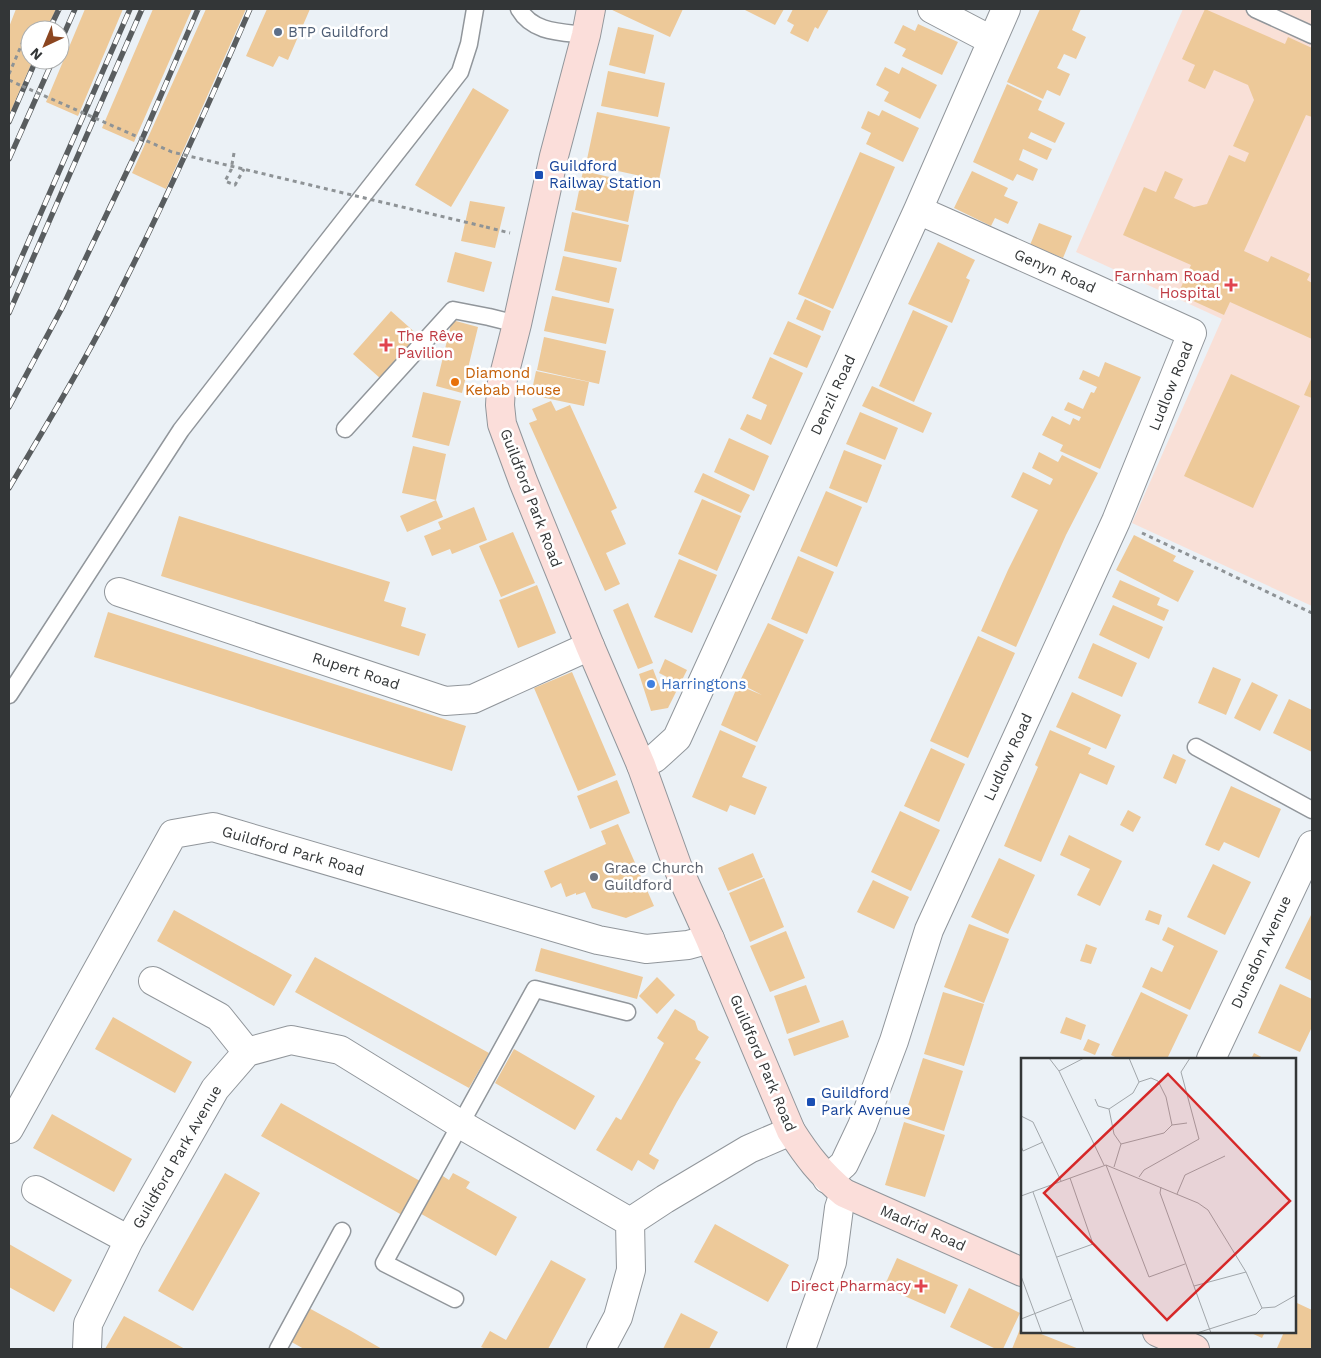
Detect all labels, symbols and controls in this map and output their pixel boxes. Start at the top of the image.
north arrow [20,20,70,70]
place label: BTP Guildford [288,23,389,41]
marker: BTP Guildford [272,26,284,38]
text: N [27,45,45,64]
place label: Guildford Railway Station [549,157,661,192]
marker: Guildford Railway Station [533,169,545,181]
street label: Genyn Road [1011,245,1099,297]
place label: Farnham Road Hospital [1114,267,1220,302]
marker: Farnham Road Hospital [1224,278,1238,292]
place label: The Rêve Pavilion [397,327,463,362]
marker: The Rêve Pavilion [379,338,393,352]
street label: Ludlow Road [1145,339,1197,433]
street label: Denzil Road [807,352,859,438]
place label: Diamond Kebab House [465,364,561,399]
marker: Diamond Kebab House [449,376,461,388]
street label: Guildford Park Road [496,426,566,570]
street label: Rupert Road [310,648,402,694]
place label: Harringtons [661,675,746,693]
marker: Harringtons [645,678,657,690]
street label: Ludlow Road [980,710,1036,804]
street label: Guildford Park Road [220,822,366,880]
place label: Grace Church Guildford [604,859,704,894]
marker: Grace Church Guildford [588,871,600,883]
street label: Dunsdon Avenue [1227,893,1295,1011]
street label: Guildford Park Road [726,992,800,1134]
inset map [1021,1058,1296,1333]
street label: Guildford Park Avenue [129,1082,225,1232]
place label: Guildford Park Avenue [821,1084,911,1119]
marker: Guildford Park Avenue [805,1096,817,1108]
street label: Madrid Road [877,1201,969,1255]
place label: Direct Pharmacy [790,1277,911,1295]
marker: Direct Pharmacy [915,1280,927,1292]

